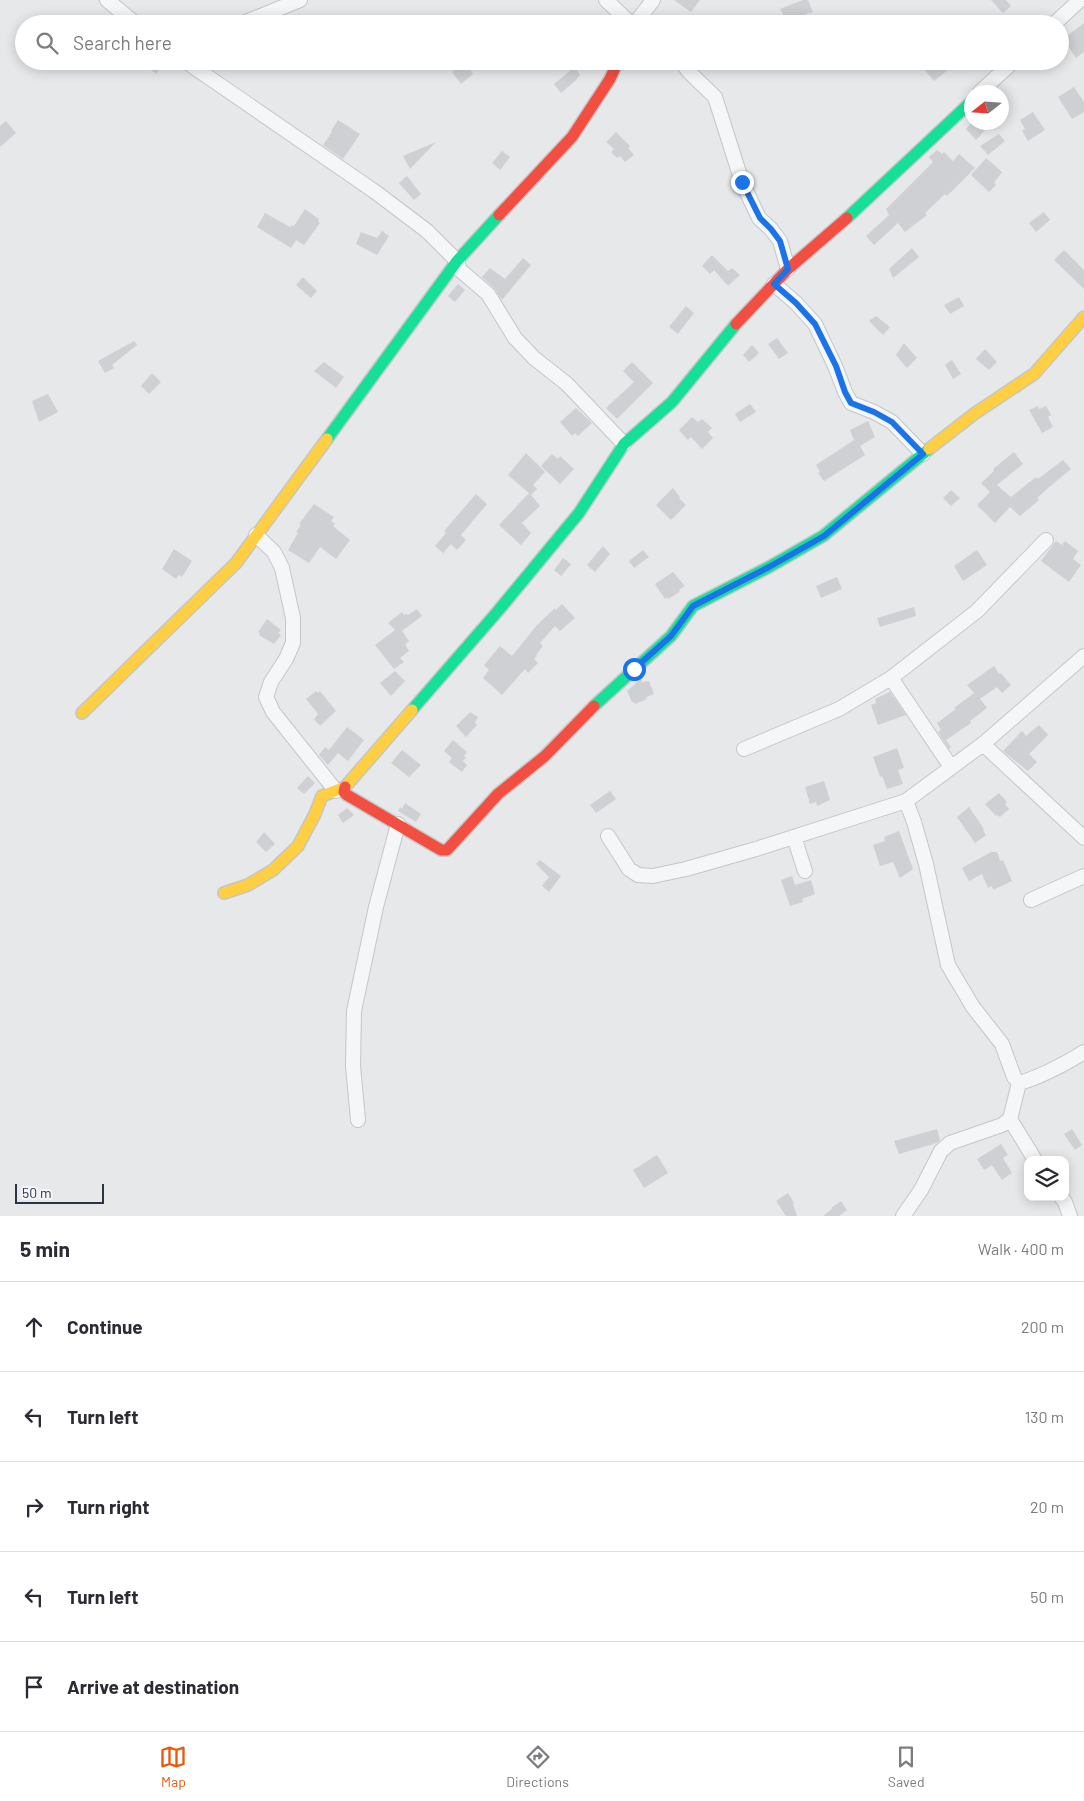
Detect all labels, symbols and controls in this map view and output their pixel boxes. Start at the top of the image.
search box [15,15,1069,70]
icon: search [33,29,61,57]
text: Search here [73,31,172,54]
north arrow [964,85,1009,130]
route end [731,171,754,194]
route start [623,658,646,681]
map controls [1024,1156,1069,1201]
button: layers [1024,1156,1069,1201]
scale bar [15,1181,104,1204]
text: 50 m [22,1184,51,1201]
text: 5 min [20,1236,70,1261]
text: Walk · 400 m [978,1239,1064,1258]
icon: ahead [20,1313,48,1341]
text: Continue [67,1315,143,1338]
text: 200 m [1021,1317,1064,1336]
icon: left [20,1403,48,1431]
text: Turn left [67,1405,138,1428]
text: 130 m [1025,1407,1064,1426]
icon: right [20,1493,48,1521]
text: Turn right [67,1495,149,1518]
text: 20 m [1030,1497,1064,1516]
icon: left [20,1583,48,1611]
text: Turn left [67,1585,138,1608]
text: 50 m [1030,1587,1064,1606]
icon: arrive [20,1673,48,1701]
text: Arrive at destination [67,1675,239,1698]
tab: Map [159,1743,187,1790]
tab: Directions [506,1743,569,1790]
tab: Saved [888,1743,925,1790]

